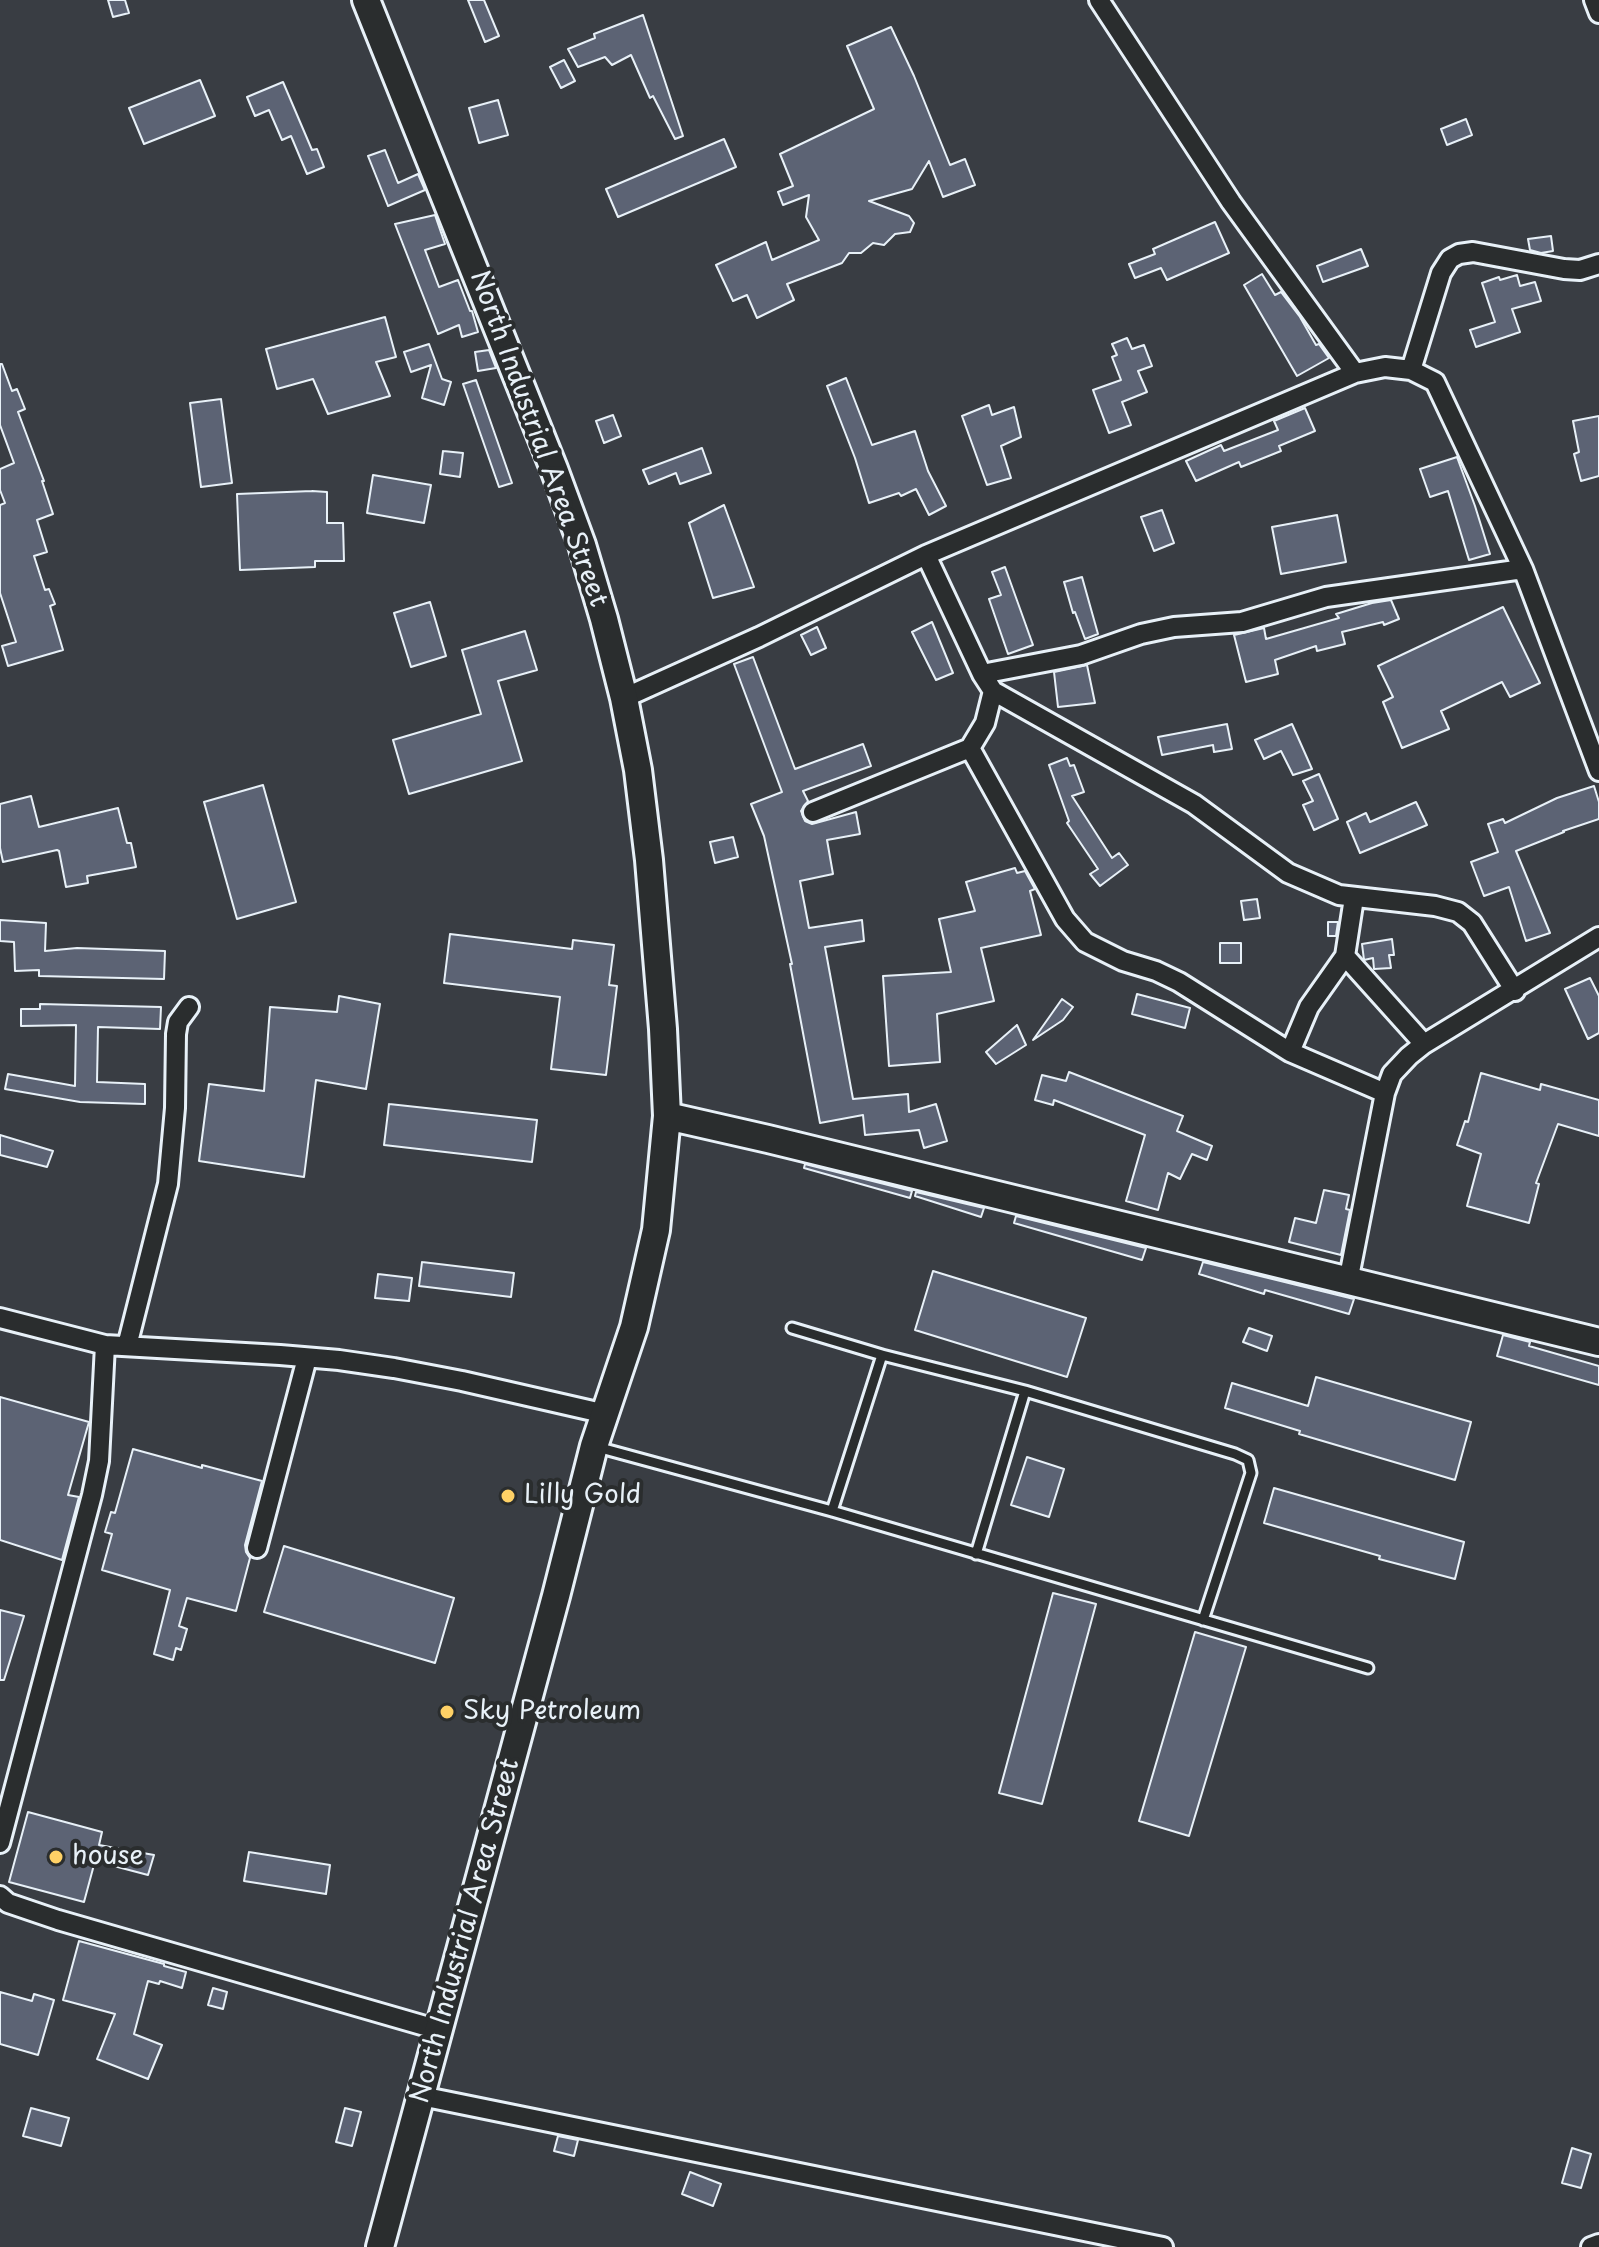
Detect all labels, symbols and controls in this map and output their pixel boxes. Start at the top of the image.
street label: North Industrial Area Street [463,267,613,611]
place label: Lilly Gold [524,1480,641,1512]
marker: Lilly Gold [499,1487,517,1505]
place label: Sky Petroleum [463,1696,641,1728]
marker: Sky Petroleum [438,1703,456,1721]
street label: North Industrial Area Street [405,1755,527,2107]
place label: house [72,1841,144,1873]
marker: house [47,1848,65,1866]

